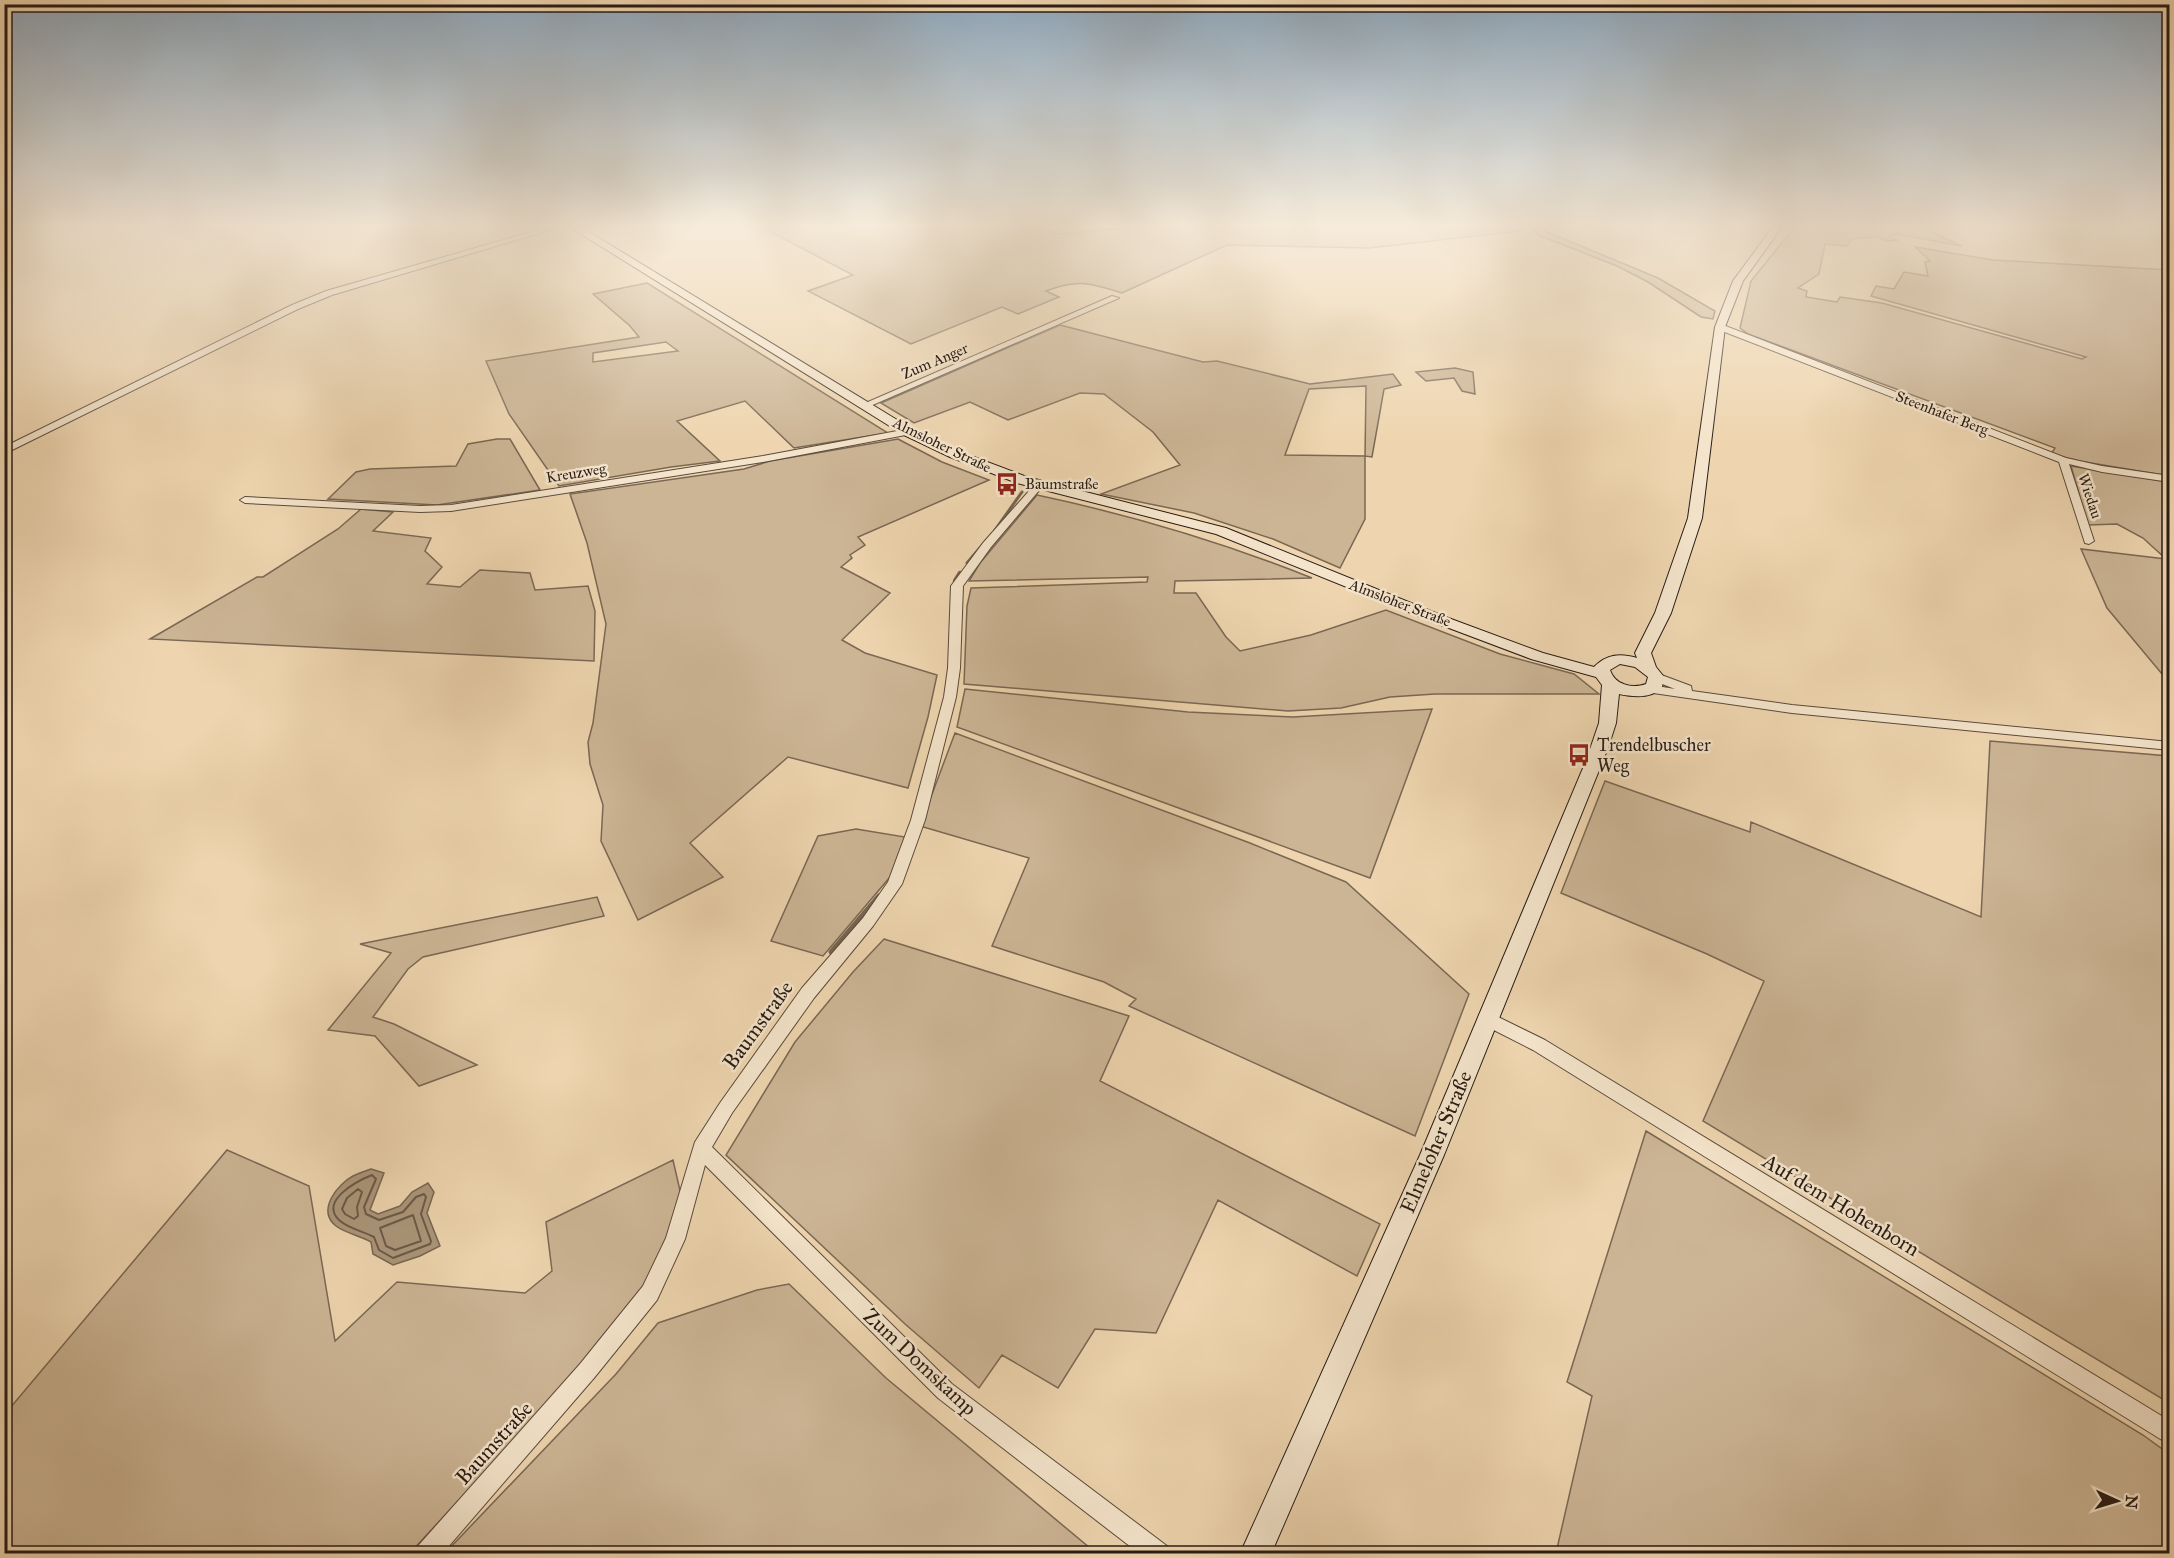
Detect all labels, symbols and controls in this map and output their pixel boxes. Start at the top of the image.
street label: Zum Anger [899,339,971,383]
street label: Steenhafer Berg [1893,387,1992,439]
street label: Almsloher Straße [889,413,994,477]
street label: Kreuzweg [545,459,608,487]
bus stop icon: Baumstraße [994,471,1020,497]
street label: Wiedau [2074,471,2106,521]
place label: Baumstraße [1025,475,1099,493]
street label: Almsloher Straße [1346,575,1453,631]
place label: Trendelbuscher Weg [1597,734,1711,778]
bus stop icon: Trendelbuscher Weg [1566,742,1592,768]
street label: Baumstraße [717,975,799,1074]
street label: Elmeloher Straße [1394,1067,1478,1217]
street label: Auf dem Hohenborn [1757,1147,1924,1262]
street label: Zum Domskamp [858,1303,982,1421]
street label: Baumstraße [450,1396,538,1490]
north arrow [2087,1471,2147,1531]
text: N [2121,1495,2141,1510]

